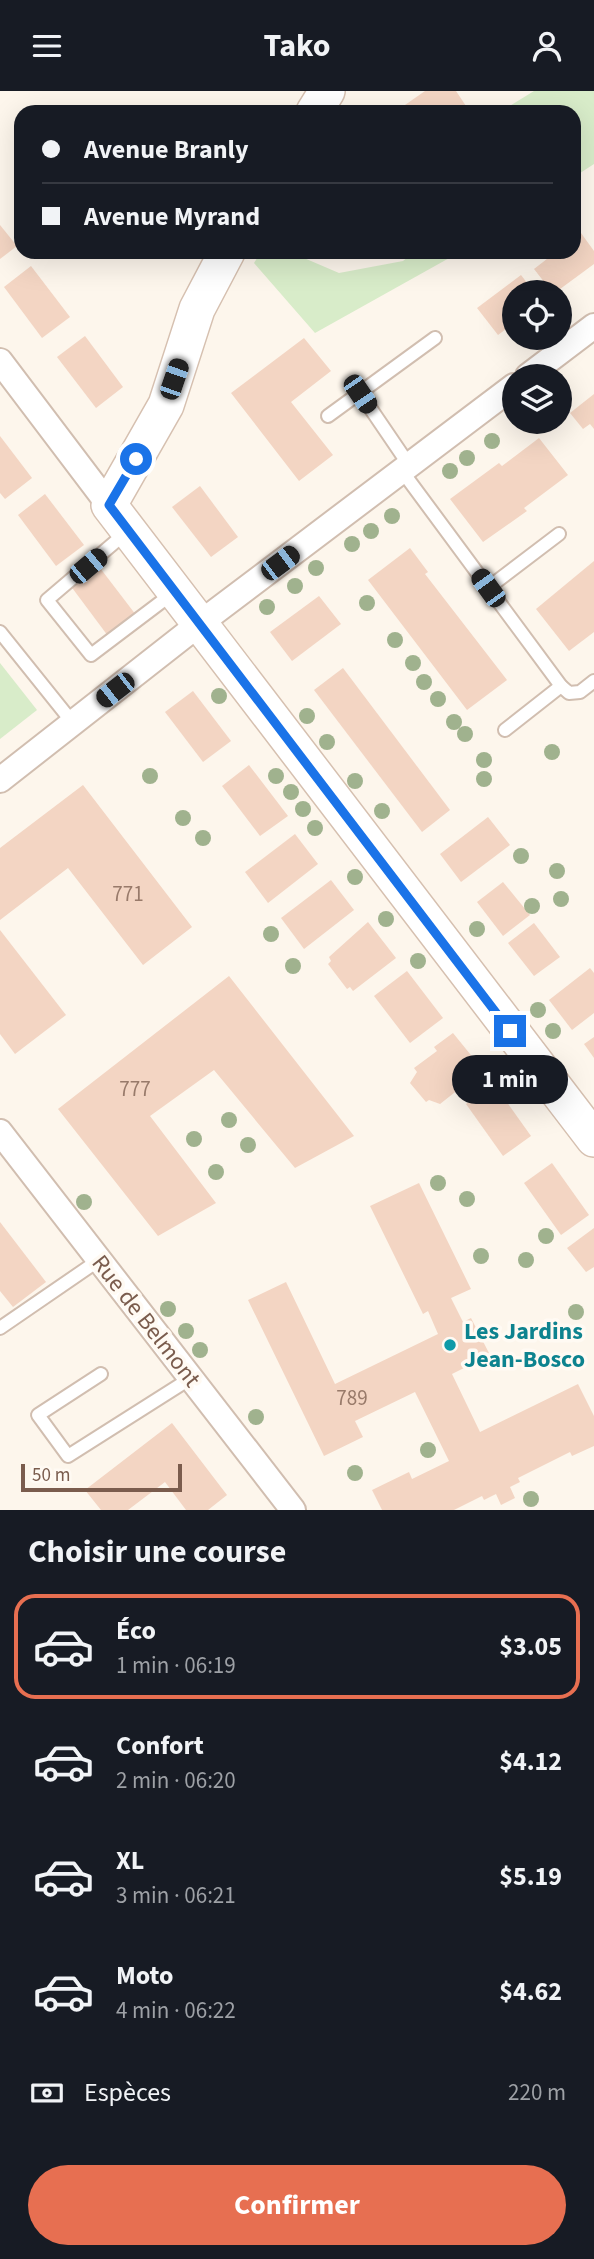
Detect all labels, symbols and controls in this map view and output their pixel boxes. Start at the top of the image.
text: Tako [263,23,331,69]
icon: menu [28,27,66,65]
icon: person [528,27,566,65]
text: Avenue Branly [84,131,249,168]
text: Avenue Myrand [84,198,260,235]
map controls [502,280,572,434]
button: locate [502,280,572,350]
car [158,356,191,402]
button: layers [502,364,572,434]
car [340,371,381,417]
route start [120,443,152,475]
car [257,542,304,584]
car [66,544,111,588]
car [468,565,509,611]
car [92,669,139,711]
house number: 771 [112,879,144,909]
route end [494,1015,526,1047]
callout: 1 min [452,1055,568,1105]
text: 1 min [482,1063,538,1096]
house number: 777 [119,1074,151,1104]
street label: Rue de Belmont [83,1247,209,1395]
place label: Les Jardins Jean-Bosco [464,1314,585,1377]
marker: Les Jardins Jean-Bosco [442,1337,458,1353]
house number: 789 [336,1383,368,1413]
scale bar [21,1461,182,1493]
text: 50 m [32,1462,70,1489]
text: Choisir une course [28,1529,286,1575]
text: Éco [116,1612,156,1649]
icon: car [32,1615,95,1678]
text: $3.05 [499,1628,562,1665]
text: 1 min · 06:19 [116,1649,236,1682]
text: Confort [116,1727,204,1764]
icon: car [32,1730,95,1793]
text: $4.12 [499,1743,562,1780]
text: 2 min · 06:20 [116,1764,236,1797]
text: XL [116,1842,144,1879]
icon: car [32,1845,95,1908]
text: $5.19 [499,1858,562,1895]
text: 3 min · 06:21 [116,1879,236,1912]
text: Moto [116,1957,173,1994]
icon: car [32,1960,95,2023]
text: $4.62 [499,1973,562,2010]
text: 4 min · 06:22 [116,1994,236,2027]
icon: cash [28,2074,66,2112]
text: Espèces [84,2074,171,2111]
text: 220 m [508,2076,566,2109]
button: Confirmer [28,2165,566,2245]

